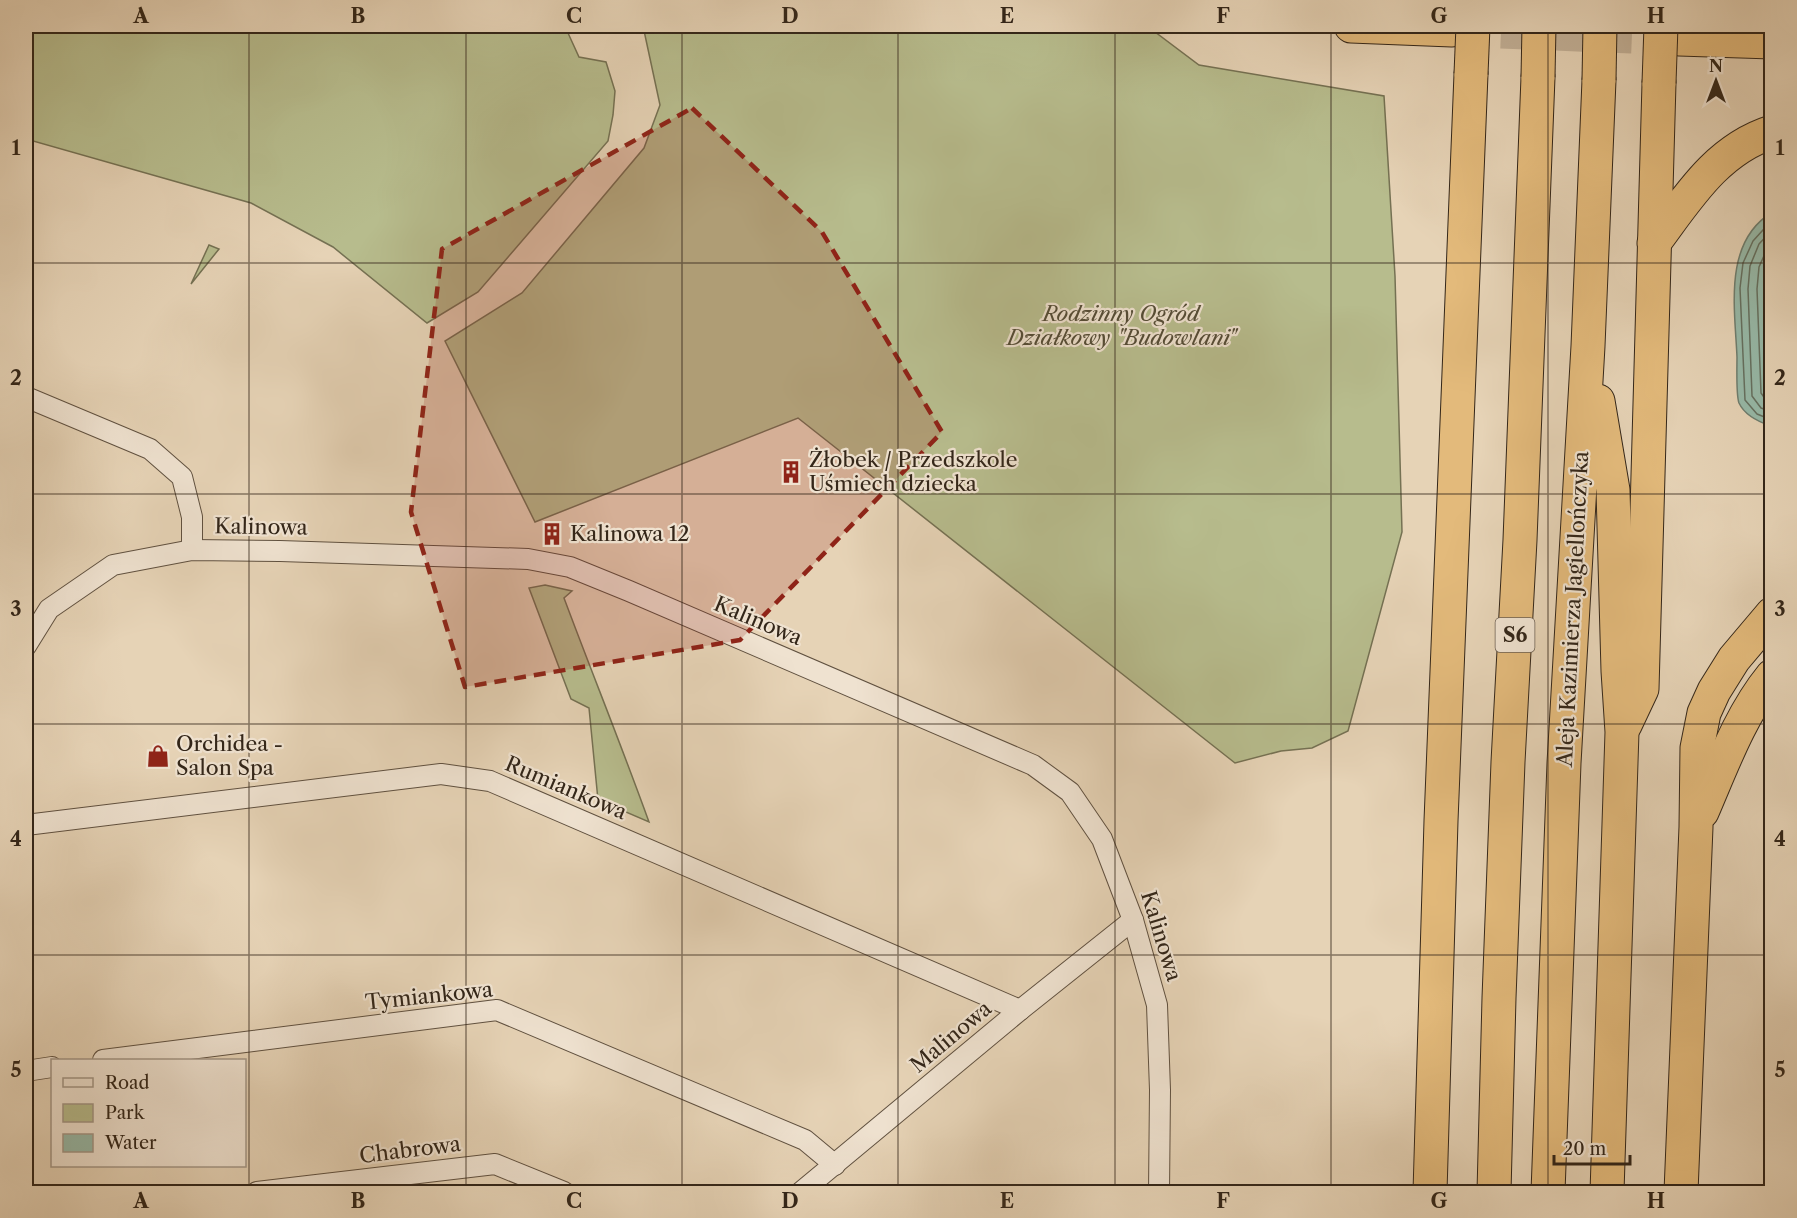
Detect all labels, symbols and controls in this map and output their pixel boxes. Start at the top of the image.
text: A [132,4,149,28]
text: B [351,4,366,28]
text: C [566,4,582,28]
text: D [781,4,799,28]
text: E [1000,4,1014,28]
text: F [1216,4,1230,28]
text: G [1431,4,1448,28]
text: H [1647,4,1665,28]
north arrow [1686,51,1746,111]
text: N [1709,56,1723,76]
text: 1 [12,136,21,160]
text: 1 [1776,136,1785,160]
park label: Rodzinny Ogród Działkowy "Budowlani" [1005,301,1239,350]
text: 2 [10,366,22,390]
text: 2 [1774,366,1786,390]
place label: Żłobek / Przedszkole Uśmiech dziecka [809,447,1018,496]
street label: Aleja Kazimierza Jagiellończyka [1552,449,1593,769]
building icon: Żłobek / Przedszkole Uśmiech dziecka [778,459,804,485]
street label: Kalinowa [214,513,309,540]
building icon: Kalinowa 12 [539,521,565,547]
place label: Kalinowa 12 [570,521,690,546]
street label: Kalinowa [710,591,807,651]
text: 3 [10,597,22,621]
text: 3 [1774,597,1786,621]
road number: S6 [1496,618,1534,652]
place label: Orchidea - Salon Spa [176,731,283,780]
shop icon: Orchidea - Salon Spa [145,743,171,769]
street label: Rumiankowa [502,751,632,825]
text: 4 [10,827,22,851]
text: 4 [1774,827,1786,851]
street label: Kalinowa [1136,888,1187,985]
street label: Tymiankowa [364,976,495,1015]
street label: Malinowa [905,995,997,1078]
text: 5 [10,1058,22,1082]
text: 5 [1774,1058,1786,1082]
legend [51,1059,246,1167]
text: Road [105,1072,150,1094]
text: Park [105,1102,146,1124]
scale bar [1554,1128,1630,1166]
street label: Chabrowa [358,1131,463,1168]
text: Water [104,1132,157,1154]
text: 20 m [1563,1138,1607,1160]
text: A [132,1189,149,1213]
text: B [351,1189,366,1213]
text: C [566,1189,582,1213]
text: D [781,1189,799,1213]
text: E [1000,1189,1014,1213]
text: F [1216,1189,1230,1213]
text: G [1431,1189,1448,1213]
text: H [1647,1189,1665,1213]

